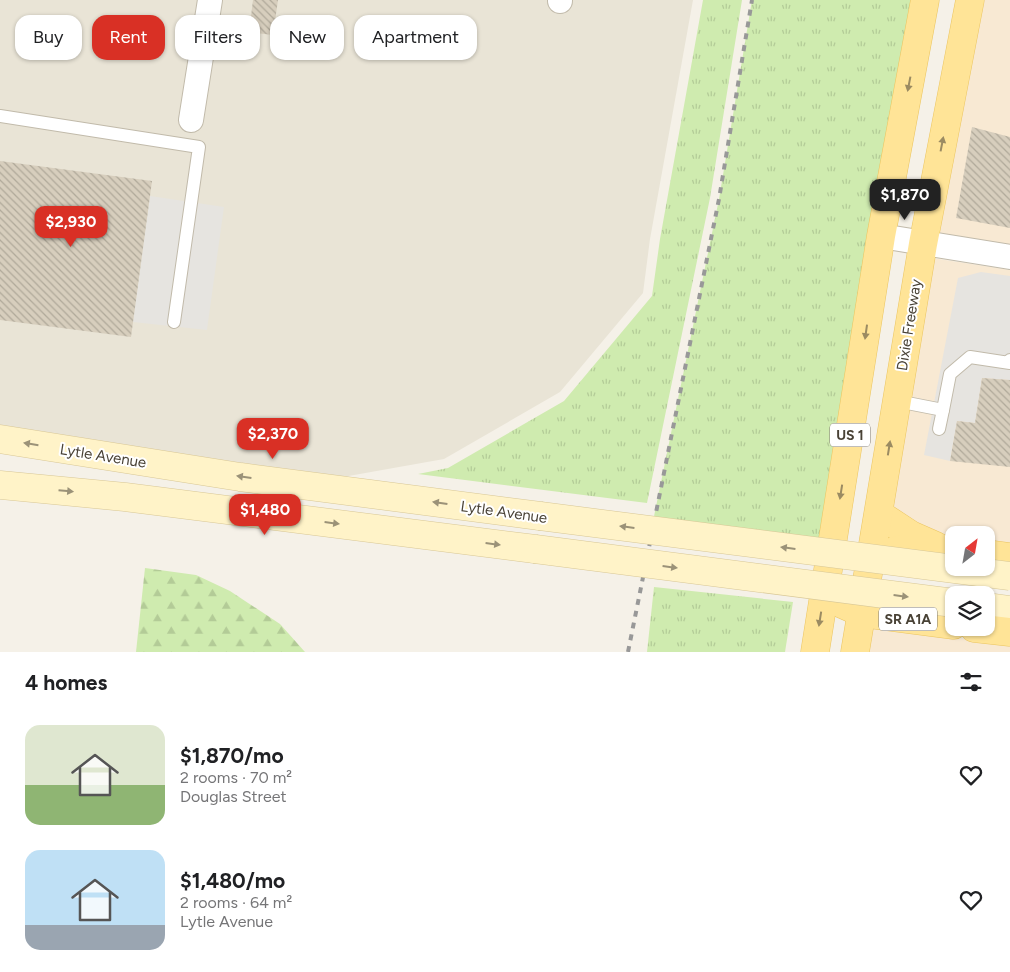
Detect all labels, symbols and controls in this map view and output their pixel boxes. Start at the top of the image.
chip: Buy [15,15,82,60]
chip: Rent [92,15,165,60]
chip: Filters [175,15,260,60]
chip: New [270,15,344,60]
chip: Apartment [354,15,477,60]
one-way arrow [904,77,912,93]
one-way arrow [938,137,946,152]
pin: $1,870 [864,178,946,221]
text: $1,870 [881,185,929,204]
pin: $2,930 [30,206,112,248]
text: $2,930 [46,212,96,231]
street label: Dixie Freeway [893,278,925,372]
one-way arrow [862,324,870,340]
pin: $2,370 [232,418,314,460]
text: $2,370 [248,424,298,443]
road number: US 1 [830,424,870,446]
one-way arrow [23,439,39,447]
street label: Lytle Avenue [59,440,147,472]
one-way arrow [886,440,894,456]
one-way arrow [235,473,251,481]
one-way arrow [836,484,844,500]
one-way arrow [58,488,74,496]
pin: $1,480 [224,494,306,536]
street label: Lytle Avenue [460,497,548,527]
one-way arrow [431,499,447,507]
text: $1,480 [240,500,290,519]
one-way arrow [324,519,340,527]
one-way arrow [618,523,634,531]
north arrow [945,526,995,576]
map controls [945,526,995,636]
one-way arrow [485,540,501,548]
one-way arrow [780,544,796,552]
one-way arrow [663,563,679,571]
button: layers [945,586,995,636]
one-way arrow [893,592,909,600]
road number: SR A1A [879,608,937,630]
one-way arrow [816,611,824,627]
icon: filters [957,668,985,696]
text: 4 homes [25,670,107,695]
text: $1,870/mo [180,743,284,768]
icon: home [65,745,125,805]
icon: heart [957,761,985,789]
text: 2 rooms · 70 m² [180,768,292,787]
text: Douglas Street [180,787,287,806]
text: $1,480/mo [180,868,285,893]
icon: home [65,870,125,930]
icon: heart [957,886,985,914]
text: 2 rooms · 64 m² [180,893,292,912]
text: Lytle Avenue [180,912,273,931]

